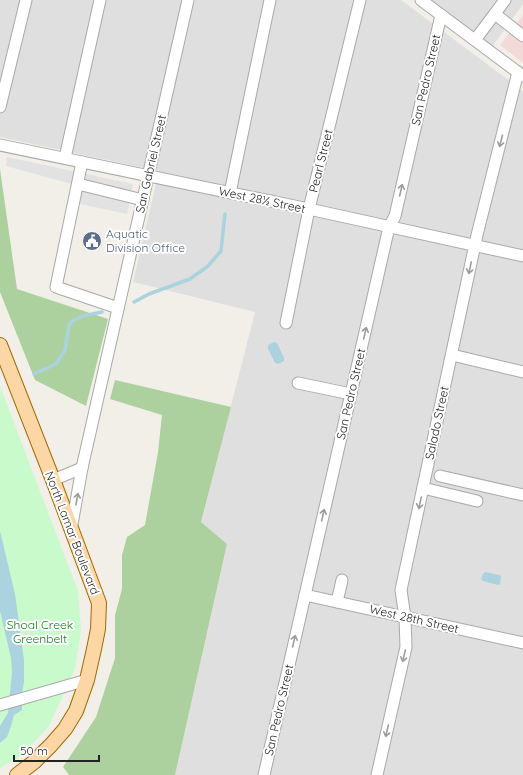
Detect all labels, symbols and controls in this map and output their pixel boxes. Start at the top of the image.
street label: San Pedro Street [408,33,443,127]
street label: San Gabriel Street [132,113,169,214]
street label: Pearl Street [305,128,336,194]
one-way arrow [496,135,504,148]
street label: West 28½ Street [217,183,307,216]
one-way arrow [398,184,405,197]
place label: Aquatic Division Office [106,226,185,255]
public building icon: Aquatic Division Office [81,230,103,252]
one-way arrow [466,261,474,274]
one-way arrow [361,327,369,340]
street label: San Pedro Street [333,347,368,441]
street label: Salado Street [421,385,452,461]
street label: North Lamar Boulevard [42,469,103,597]
one-way arrow [73,493,81,506]
one-way arrow [415,496,423,509]
one-way arrow [320,508,328,521]
street label: West 28th Street [368,601,460,636]
park label: Shoal Creek Greenbelt [7,617,73,646]
one-way arrow [291,635,299,648]
one-way arrow [400,649,408,662]
street label: San Pedro Street [261,663,296,757]
one-way arrow [383,725,391,738]
scale bar [14,737,99,763]
text: 50 m [20,743,48,758]

